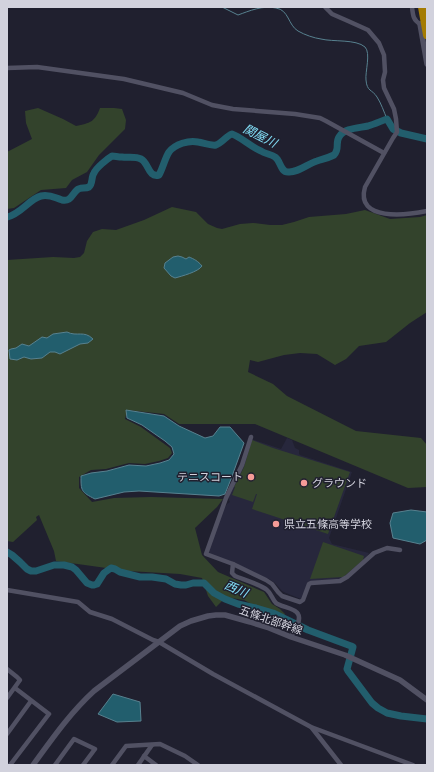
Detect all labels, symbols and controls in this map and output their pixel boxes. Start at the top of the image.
water label: 関屋川 [241,122,281,151]
place label: テニスコート [177,471,243,484]
marker: テニスコート [246,472,256,482]
place label: グラウンド [312,477,367,490]
marker: グラウンド [299,478,309,488]
place label: 県立五條高等学校 [284,518,372,531]
marker: 県立五條高等学校 [271,519,281,529]
water label: 西川 [222,578,252,601]
street label: 五條北部幹線 [238,604,304,637]

